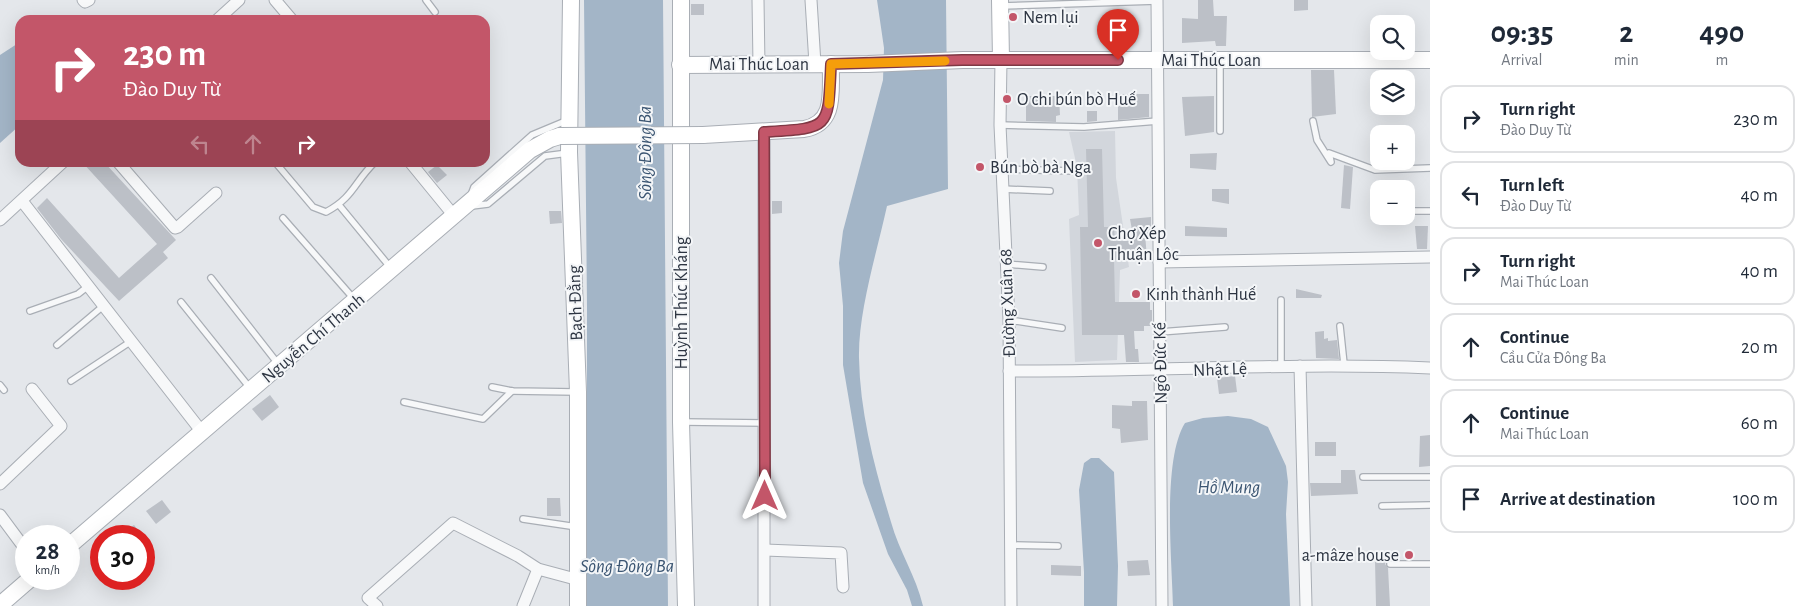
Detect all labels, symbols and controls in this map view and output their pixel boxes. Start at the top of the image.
place label: Nem lụi [1023,9,1079,27]
pin [1097,9,1139,60]
marker: Nem lụi [1007,11,1019,23]
map controls [1370,15,1415,225]
button: search [1370,15,1415,60]
icon: arrive [1104,16,1132,44]
text: 09:35 [1490,18,1553,48]
text: 2 [1619,18,1633,48]
text: 490 [1699,18,1745,48]
icon: right [40,35,105,100]
text: 230 m [123,37,206,72]
street label: Mai Thúc Loan [1161,52,1261,70]
text: Arrival [1501,52,1543,68]
text: min [1614,52,1639,68]
text: m [1715,52,1728,68]
street label: Mai Thúc Loan [709,56,809,74]
button: layers [1370,70,1415,115]
text: Đào Duy Từ [123,78,221,100]
place label: O chi bún bò Huế [1017,90,1136,109]
marker: O chi bún bò Huế [1001,93,1013,105]
text: Turn right [1500,100,1575,119]
icon: right [1457,105,1485,133]
water label: Sông Đông Ba [636,106,655,200]
text: 230 m [1733,110,1778,129]
text: Đào Duy Từ [1500,122,1572,138]
button: + [1370,125,1415,170]
icon: left [186,130,214,158]
icon: ahead [239,130,267,158]
icon: right [292,130,320,158]
place label: Bún bò bà Nga [990,159,1091,177]
marker: Bún bò bà Nga [974,161,986,173]
text: Turn left [1500,176,1564,195]
button: − [1370,180,1415,225]
icon: left [1457,181,1485,209]
text: 40 m [1740,186,1778,205]
text: Đào Duy Từ [1500,198,1572,214]
place label: Chợ Xép Thuận Lộc [1108,225,1179,264]
street label: Huỳnh Thúc Kháng [673,236,691,370]
marker: Chợ Xép Thuận Lộc [1092,237,1104,249]
street label: Đường Xuân 68 [997,248,1019,358]
text: Turn right [1500,252,1575,271]
icon: right [1457,257,1485,285]
text: 40 m [1740,262,1778,281]
street label: Bạch Đằng [565,265,586,341]
text: Mai Thúc Loan [1500,274,1589,290]
place label: Kinh thành Huế [1146,285,1256,304]
marker: Kinh thành Huế [1130,288,1142,300]
street label: Nguyễn Chí Thanh [257,289,369,387]
street label: Ngô Đức Kế [1150,322,1171,404]
text: Continue [1500,328,1569,347]
icon: ahead [1457,333,1485,361]
text: 20 m [1741,338,1778,357]
text: Cầu Cửa Đông Ba [1500,350,1606,366]
street label: Nhật Lệ [1193,360,1247,380]
text: Continue [1500,404,1569,423]
icon: ahead [1457,409,1485,437]
text: 60 m [1741,414,1778,433]
text: Mai Thúc Loan [1500,426,1589,442]
position arrow [738,469,790,521]
water label: Hồ Mung [1198,478,1260,497]
icon: arrive [1457,485,1485,513]
text: Arrive at destination [1500,490,1656,509]
text: 100 m [1733,490,1778,509]
speed limit sign: 30 [90,525,155,590]
text: 28 [35,539,60,564]
place label: a-mâze house [1302,547,1399,565]
marker: a-mâze house [1403,549,1415,561]
water label: Sông Đông Ba [580,557,674,576]
text: km/h [35,564,60,576]

